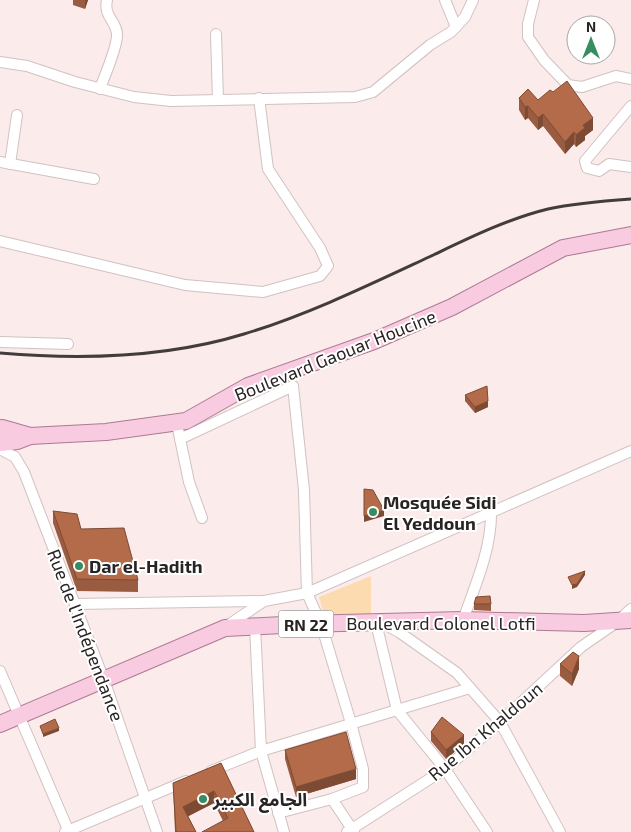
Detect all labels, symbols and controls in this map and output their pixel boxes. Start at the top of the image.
north arrow [566,15,616,65]
text: N [586,18,596,35]
street label: Boulevard Gaouar Houcine [231,304,439,406]
place label: Mosquée Sidi El Yeddoun [383,491,496,534]
marker: Mosquée Sidi El Yeddoun [367,506,379,518]
street label: Rue de l'Indépendance [43,546,129,724]
place label: Dar el-Hadith [89,555,203,577]
marker: Dar el-Hadith [73,560,85,572]
road number: RN 22 [278,610,334,638]
street label: Boulevard Colonel Lotfi [346,612,536,634]
street label: Rue Ibn Khaldoun [424,677,546,785]
place label: الجامع الكبير [212,788,307,813]
marker: الجامع الكبير [197,793,209,805]

